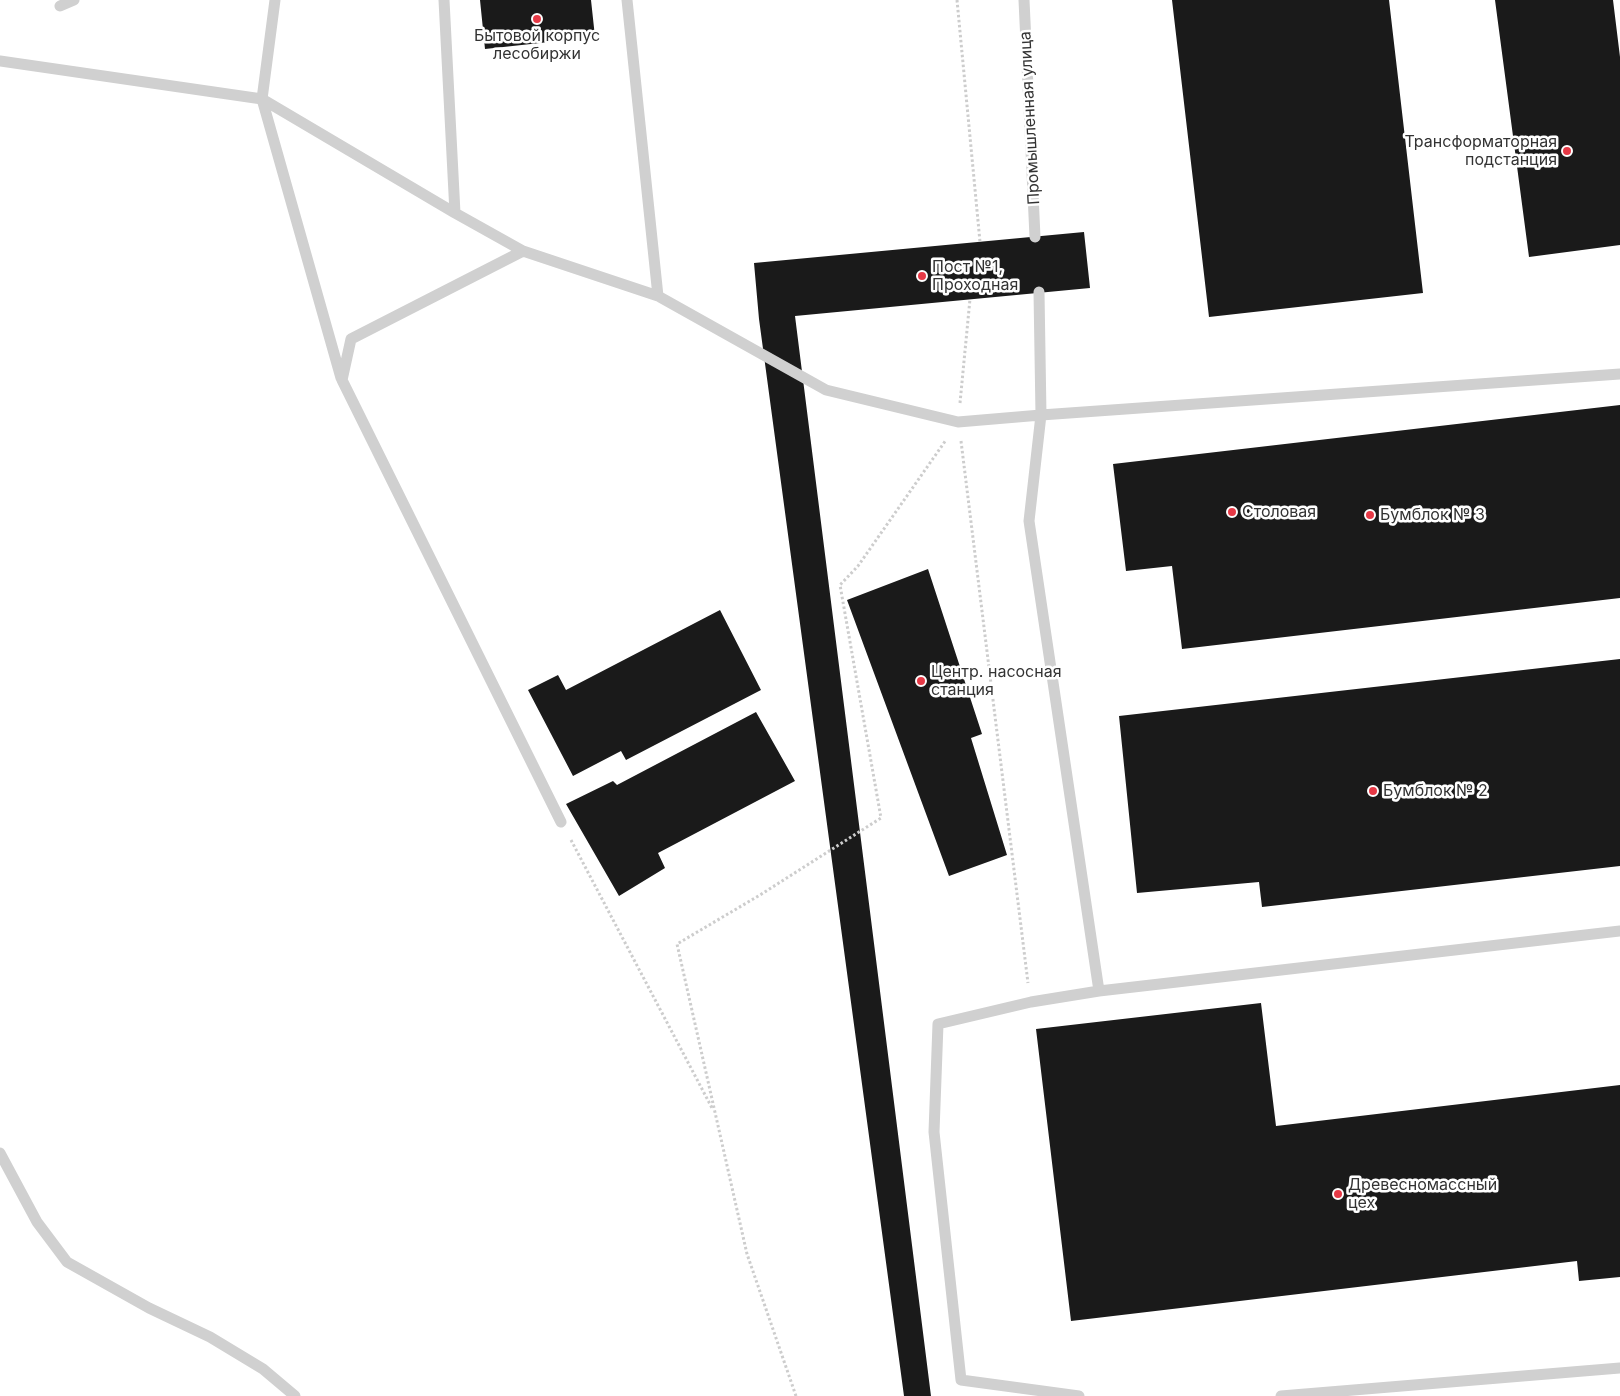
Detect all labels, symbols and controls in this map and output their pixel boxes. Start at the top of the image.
marker: Бытовой корпус лесобиржи [531,13,543,25]
place label: Бытовой корпус лесобиржи [474,26,600,64]
street label: Промышленная улица [1016,31,1044,205]
place label: Трансформаторная подстанция [1404,132,1557,170]
marker: Трансформаторная подстанция [1561,145,1573,157]
place label: Пост №1, Проходная [932,257,1018,295]
marker: Пост №1, Проходная [916,270,928,282]
place label: Столовая [1242,502,1316,522]
place label: Бумблок № 3 [1380,505,1485,525]
marker: Столовая [1226,506,1238,518]
marker: Бумблок № 3 [1364,509,1376,521]
place label: Центр. насосная станция [931,662,1062,700]
marker: Центр. насосная станция [915,675,927,687]
place label: Бумблок № 2 [1383,781,1488,801]
marker: Бумблок № 2 [1367,785,1379,797]
place label: Древесномассный цех [1348,1175,1497,1213]
marker: Древесномассный цех [1332,1188,1344,1200]

